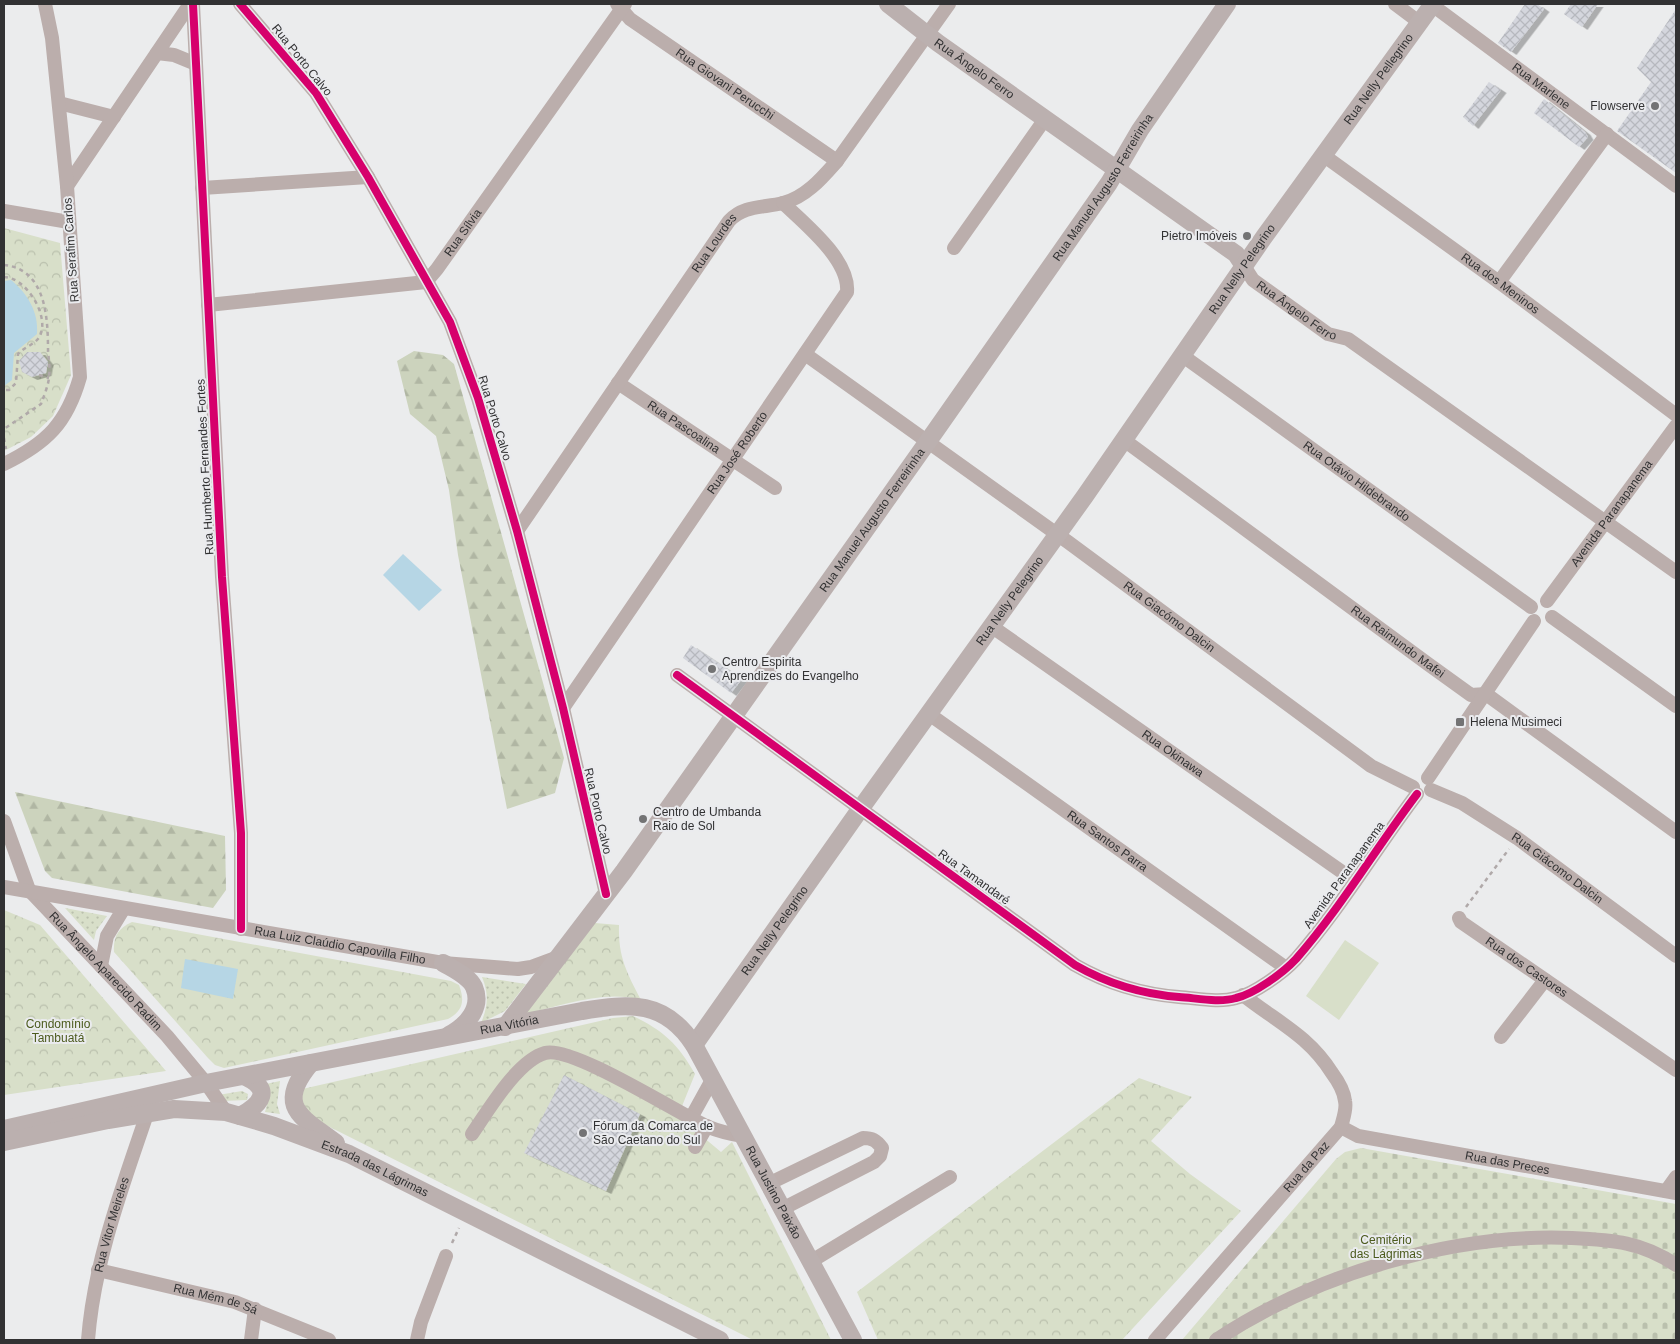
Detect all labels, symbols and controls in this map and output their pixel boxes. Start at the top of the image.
street label: Rua Porto Calvo [269,21,335,99]
street label: Rua Nelly Pellegrino [1341,31,1416,127]
street label: Rua Ângelo Ferro [932,36,1017,102]
street label: Rua Giovani Perucchi [673,45,777,123]
street label: Rua Marlene [1509,60,1573,112]
place label: Flowserve [1590,99,1645,113]
marker: Flowserve [1649,100,1661,112]
street label: Rua Manuel Augusto Ferreirinha [1050,111,1156,264]
street label: Rua Serafim Carlos [60,197,82,303]
street label: Rua Sílvia [441,206,485,259]
street label: Rua Lourdes [689,210,739,275]
street label: Rua Nelly Pelegrino [1206,221,1278,317]
place label: Pietro Imóveis [1161,229,1237,243]
marker: Pietro Imóveis [1241,230,1253,242]
street label: Rua dos Meninos [1459,250,1542,317]
street label: Rua Ângelo Ferro [1254,278,1338,343]
street label: Rua Porto Calvo [475,374,515,462]
street label: Rua Humberto Fernandes Fortes [193,379,217,555]
street label: Rua Pascoalina [645,398,723,456]
street label: Rua José Roberto [704,409,770,497]
street label: Rua Otávio Hildebrando [1300,438,1413,525]
street label: Rua Manuel Augusto Ferreirinha [817,445,928,595]
street label: Avenida Paranapanema [1568,457,1656,569]
street label: Rua Nelly Pelegrino [973,553,1047,648]
street label: Rua Giacómo Dalcin [1121,578,1218,655]
street label: Rua Raimundo Mafei [1348,603,1447,681]
place label: Centro Espirita Aprendizes do Evangelho [722,655,859,683]
marker: Centro Espirita Aprendizes do Evangelho [706,663,718,675]
place label: Helena Musimeci [1470,715,1562,729]
marker: Helena Musimeci [1454,716,1466,728]
street label: Rua Okinawa [1139,727,1207,780]
street label: Rua Porto Calvo [581,767,615,856]
place label: Centro de Umbanda Raio de Sol [653,805,761,833]
street label: Rua Santos Parra [1064,808,1151,875]
marker: Centro de Umbanda Raio de Sol [637,813,649,825]
street label: Avenida Paranapanema [1301,819,1388,931]
street label: Rua Giácomo Dalcin [1509,829,1606,906]
street label: Rua Tamandaré [935,846,1013,908]
street label: Rua Nelly Pelegrino [738,883,811,978]
street label: Rua Ângelo Aparecido Radim [46,909,165,1033]
street label: Rua Luiz Claúdio Capovilla Filho [253,923,427,967]
street label: Rua dos Castores [1483,934,1570,1000]
street label: Rua Vitória [479,1012,540,1037]
park label: Condomínio Tambuatá [26,1017,91,1045]
place label: Fórum da Comarca de São Caetano do Sul [593,1119,713,1147]
marker: Fórum da Comarca de São Caetano do Sul [577,1127,589,1139]
street label: Estrada das Lágrimas [320,1137,431,1200]
street label: Rua da Paz [1280,1138,1332,1195]
street label: Rua Justino Paixão [743,1144,804,1242]
street label: Rua das Preces [1464,1148,1551,1177]
street label: Rua Vitor Meireles [92,1175,132,1274]
park label: Cemitério das Lágrimas [1350,1233,1422,1261]
street label: Rua Mém de Sá [172,1281,260,1318]

